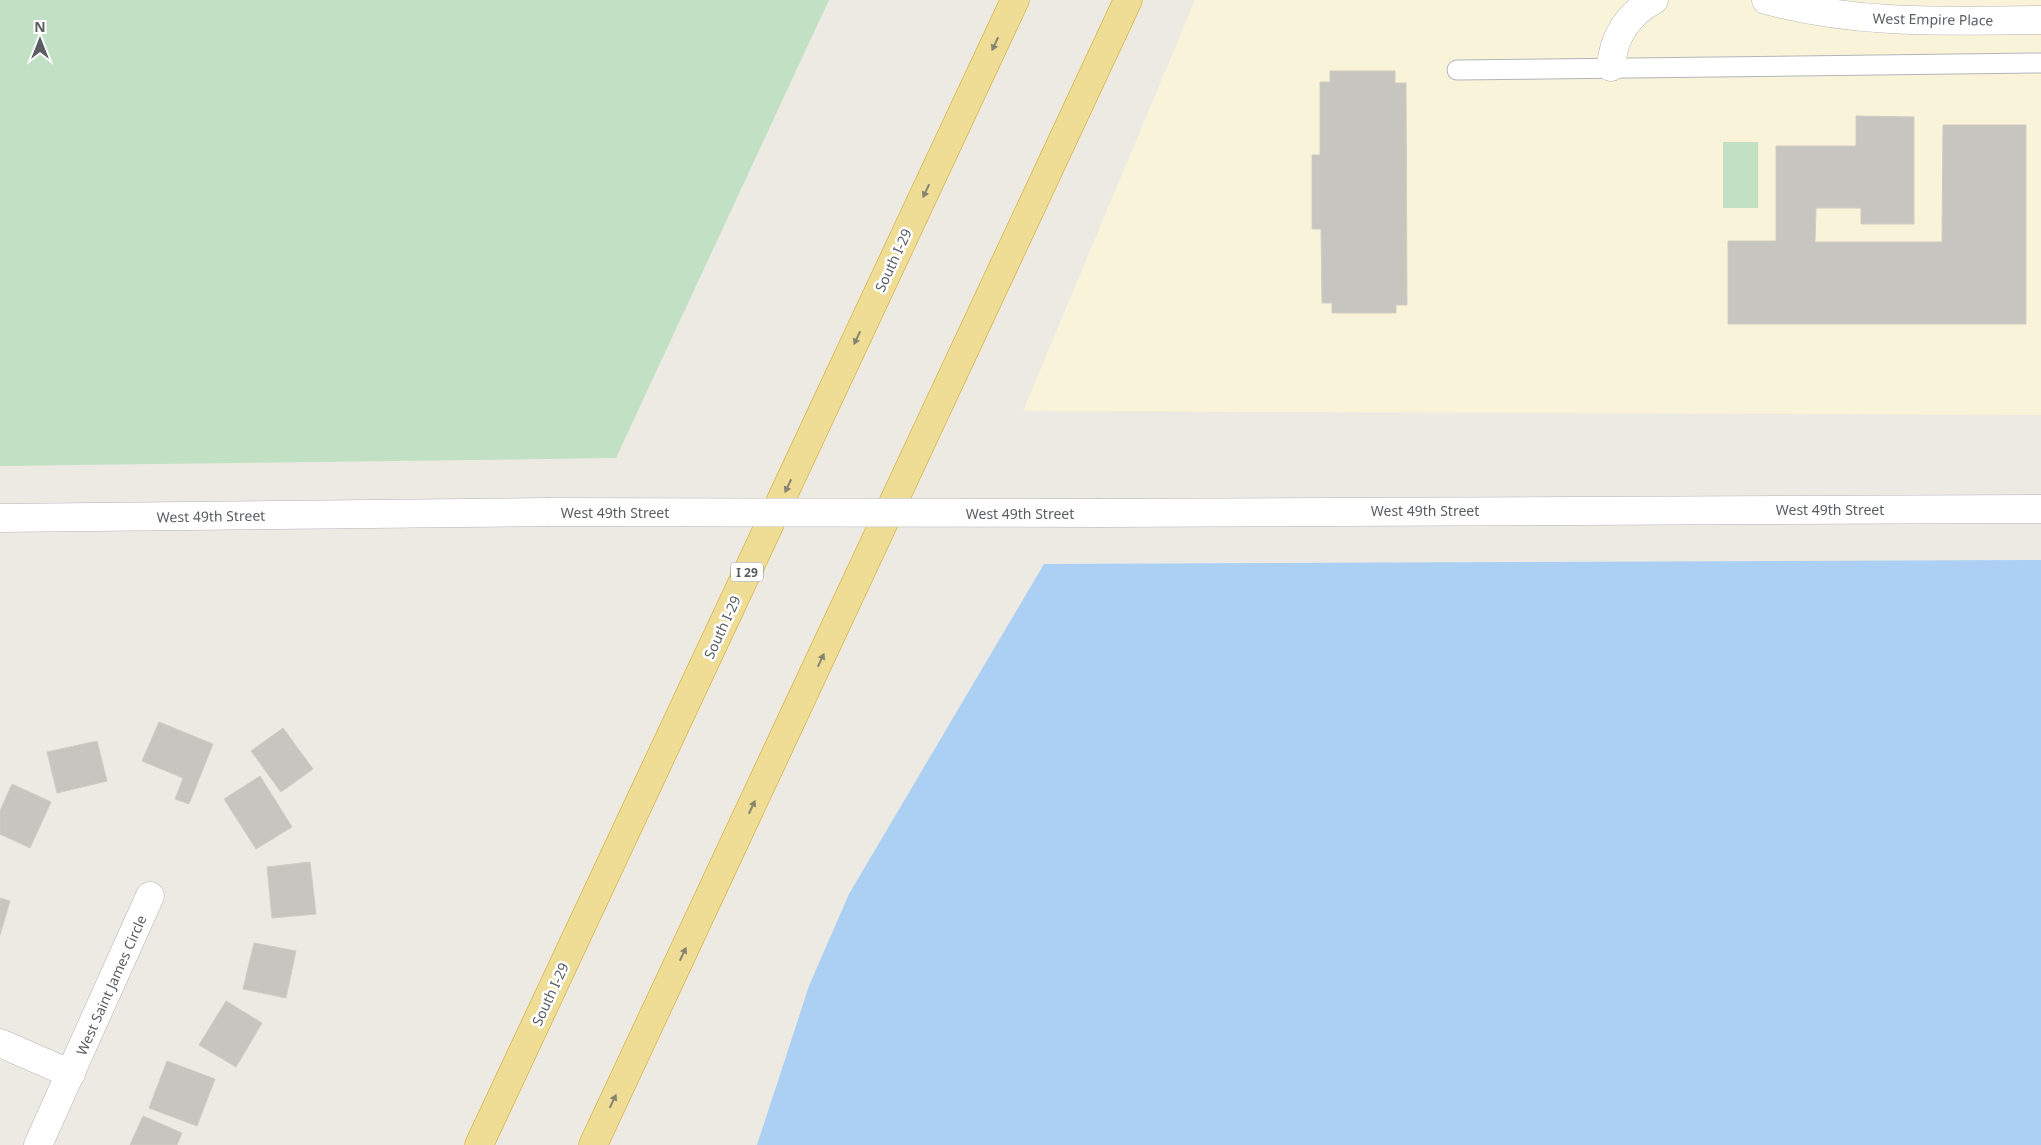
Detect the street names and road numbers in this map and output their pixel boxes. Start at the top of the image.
street label: West Empire Place [1872,8,1994,30]
street label: South I-29 [870,225,916,295]
street label: West 49th Street [1776,500,1884,519]
street label: West 49th Street [1371,501,1479,520]
street label: West 49th Street [561,503,669,522]
street label: West 49th Street [966,504,1074,523]
street label: West 49th Street [157,506,265,526]
road number: I 29 [731,562,763,582]
street label: South I-29 [699,592,745,662]
street label: West Saint James Circle [71,912,151,1058]
street label: South I-29 [527,959,573,1029]

